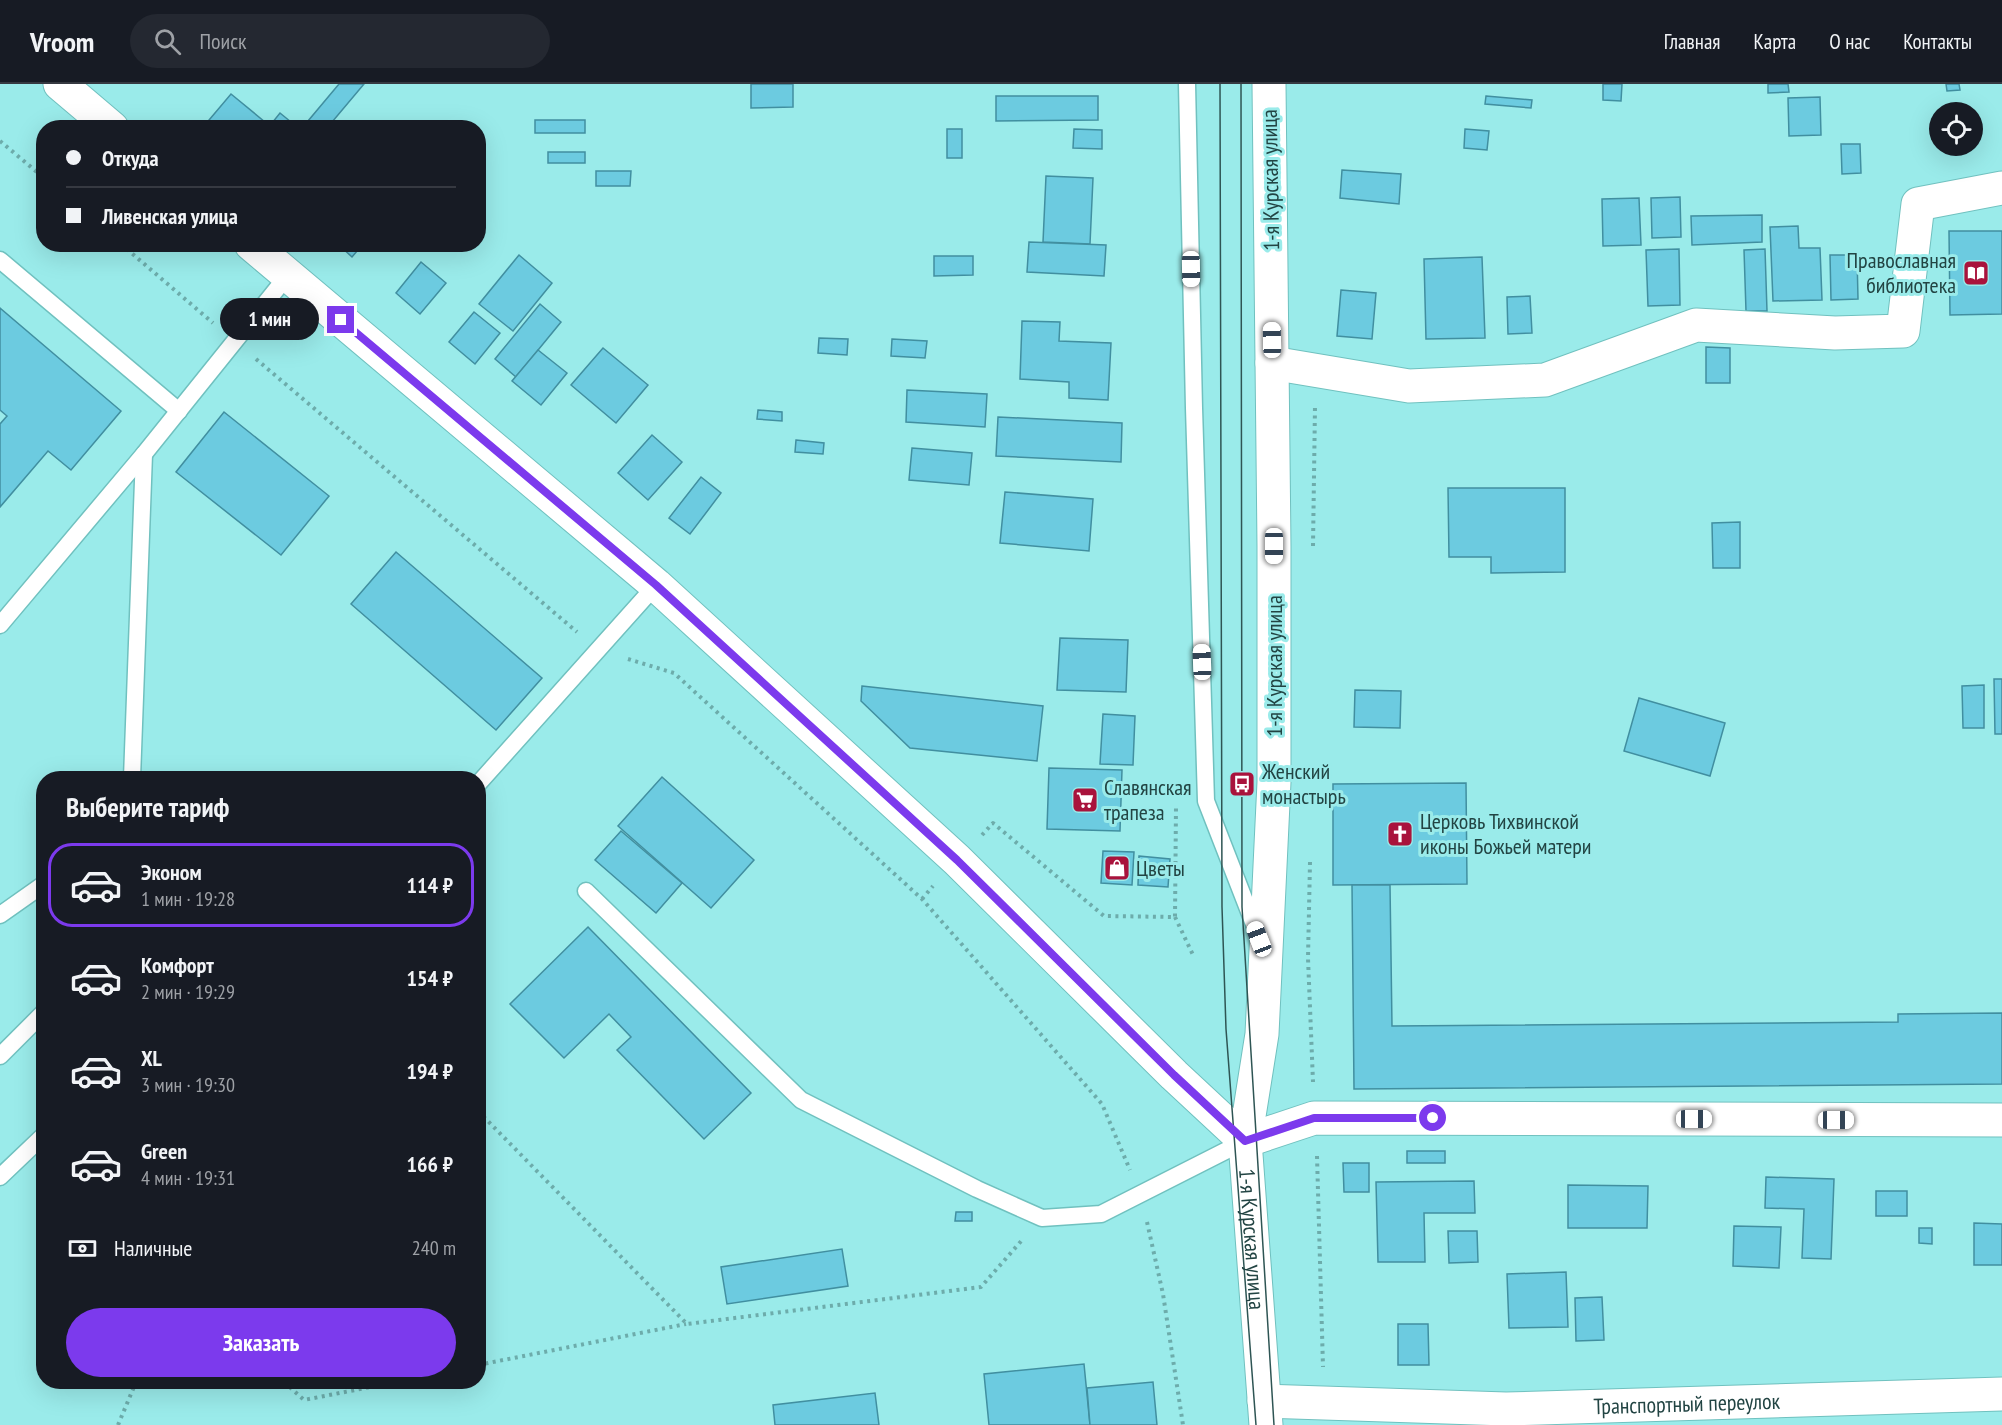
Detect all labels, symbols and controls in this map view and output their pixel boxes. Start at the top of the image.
search box [130,14,550,68]
text: Vroom [30,23,94,60]
icon: search [151,25,184,58]
text: Поиск [199,27,247,55]
text: Главная [1664,28,1720,55]
text: Карта [1753,28,1796,55]
text: О нас [1829,28,1870,55]
text: Контакты [1903,28,1972,55]
map controls [1929,102,1983,156]
button: locate [1929,102,1983,156]
street label: 1-я Курская улица [1255,109,1285,251]
text: Откуда [102,144,159,172]
text: Ливенская улица [102,202,238,230]
place label: Православная библиотека [1847,246,1956,299]
car [1182,251,1200,287]
library icon: Православная библиотека [1961,258,1991,288]
callout: 1 мин [221,299,320,341]
text: 1 мин [248,306,291,332]
route end [327,306,354,333]
car [1263,322,1281,358]
car [1265,528,1283,564]
street label: 1-я Курская улица [1260,595,1288,737]
car [1192,644,1212,680]
place label: Женский монастырь [1261,757,1346,810]
bus stop icon: Женский монастырь [1227,769,1257,799]
place label: Славянская трапеза [1104,773,1192,826]
supermarket icon: Славянская трапеза [1070,785,1100,815]
text: Выберите тариф [66,790,229,824]
place label: Церковь Тихвинской иконы Божьей матери [1420,807,1591,860]
church icon: Церковь Тихвинской иконы Божьей матери [1385,819,1415,849]
shop icon: Цветы [1102,853,1132,883]
place label: Цветы [1136,854,1185,882]
icon: car [69,858,123,912]
text: Эконом [141,858,202,886]
text: 114 ₽ [406,871,453,899]
text: 1 мин · 19:28 [141,886,235,912]
car [1244,919,1274,959]
icon: car [69,951,123,1005]
text: Комфорт [141,951,214,979]
text: 154 ₽ [406,964,453,992]
text: 2 мин · 19:29 [141,979,235,1005]
icon: car [69,1044,123,1098]
text: XL [141,1044,162,1072]
text: 194 ₽ [406,1057,453,1085]
text: 3 мин · 19:30 [141,1072,235,1098]
route start [1419,1104,1446,1131]
car [1676,1110,1712,1128]
car [1818,1111,1854,1129]
icon: car [69,1137,123,1191]
text: Green [141,1137,187,1165]
text: 166 ₽ [406,1150,453,1178]
text: 4 мин · 19:31 [141,1165,235,1191]
street label: 1-я Курская улица [1233,1168,1271,1311]
icon: cash [66,1232,99,1265]
text: Наличные [114,1234,192,1262]
text: 240 m [412,1235,456,1261]
button: Заказать [66,1308,456,1377]
street label: Транспортный переулок [1593,1387,1781,1420]

